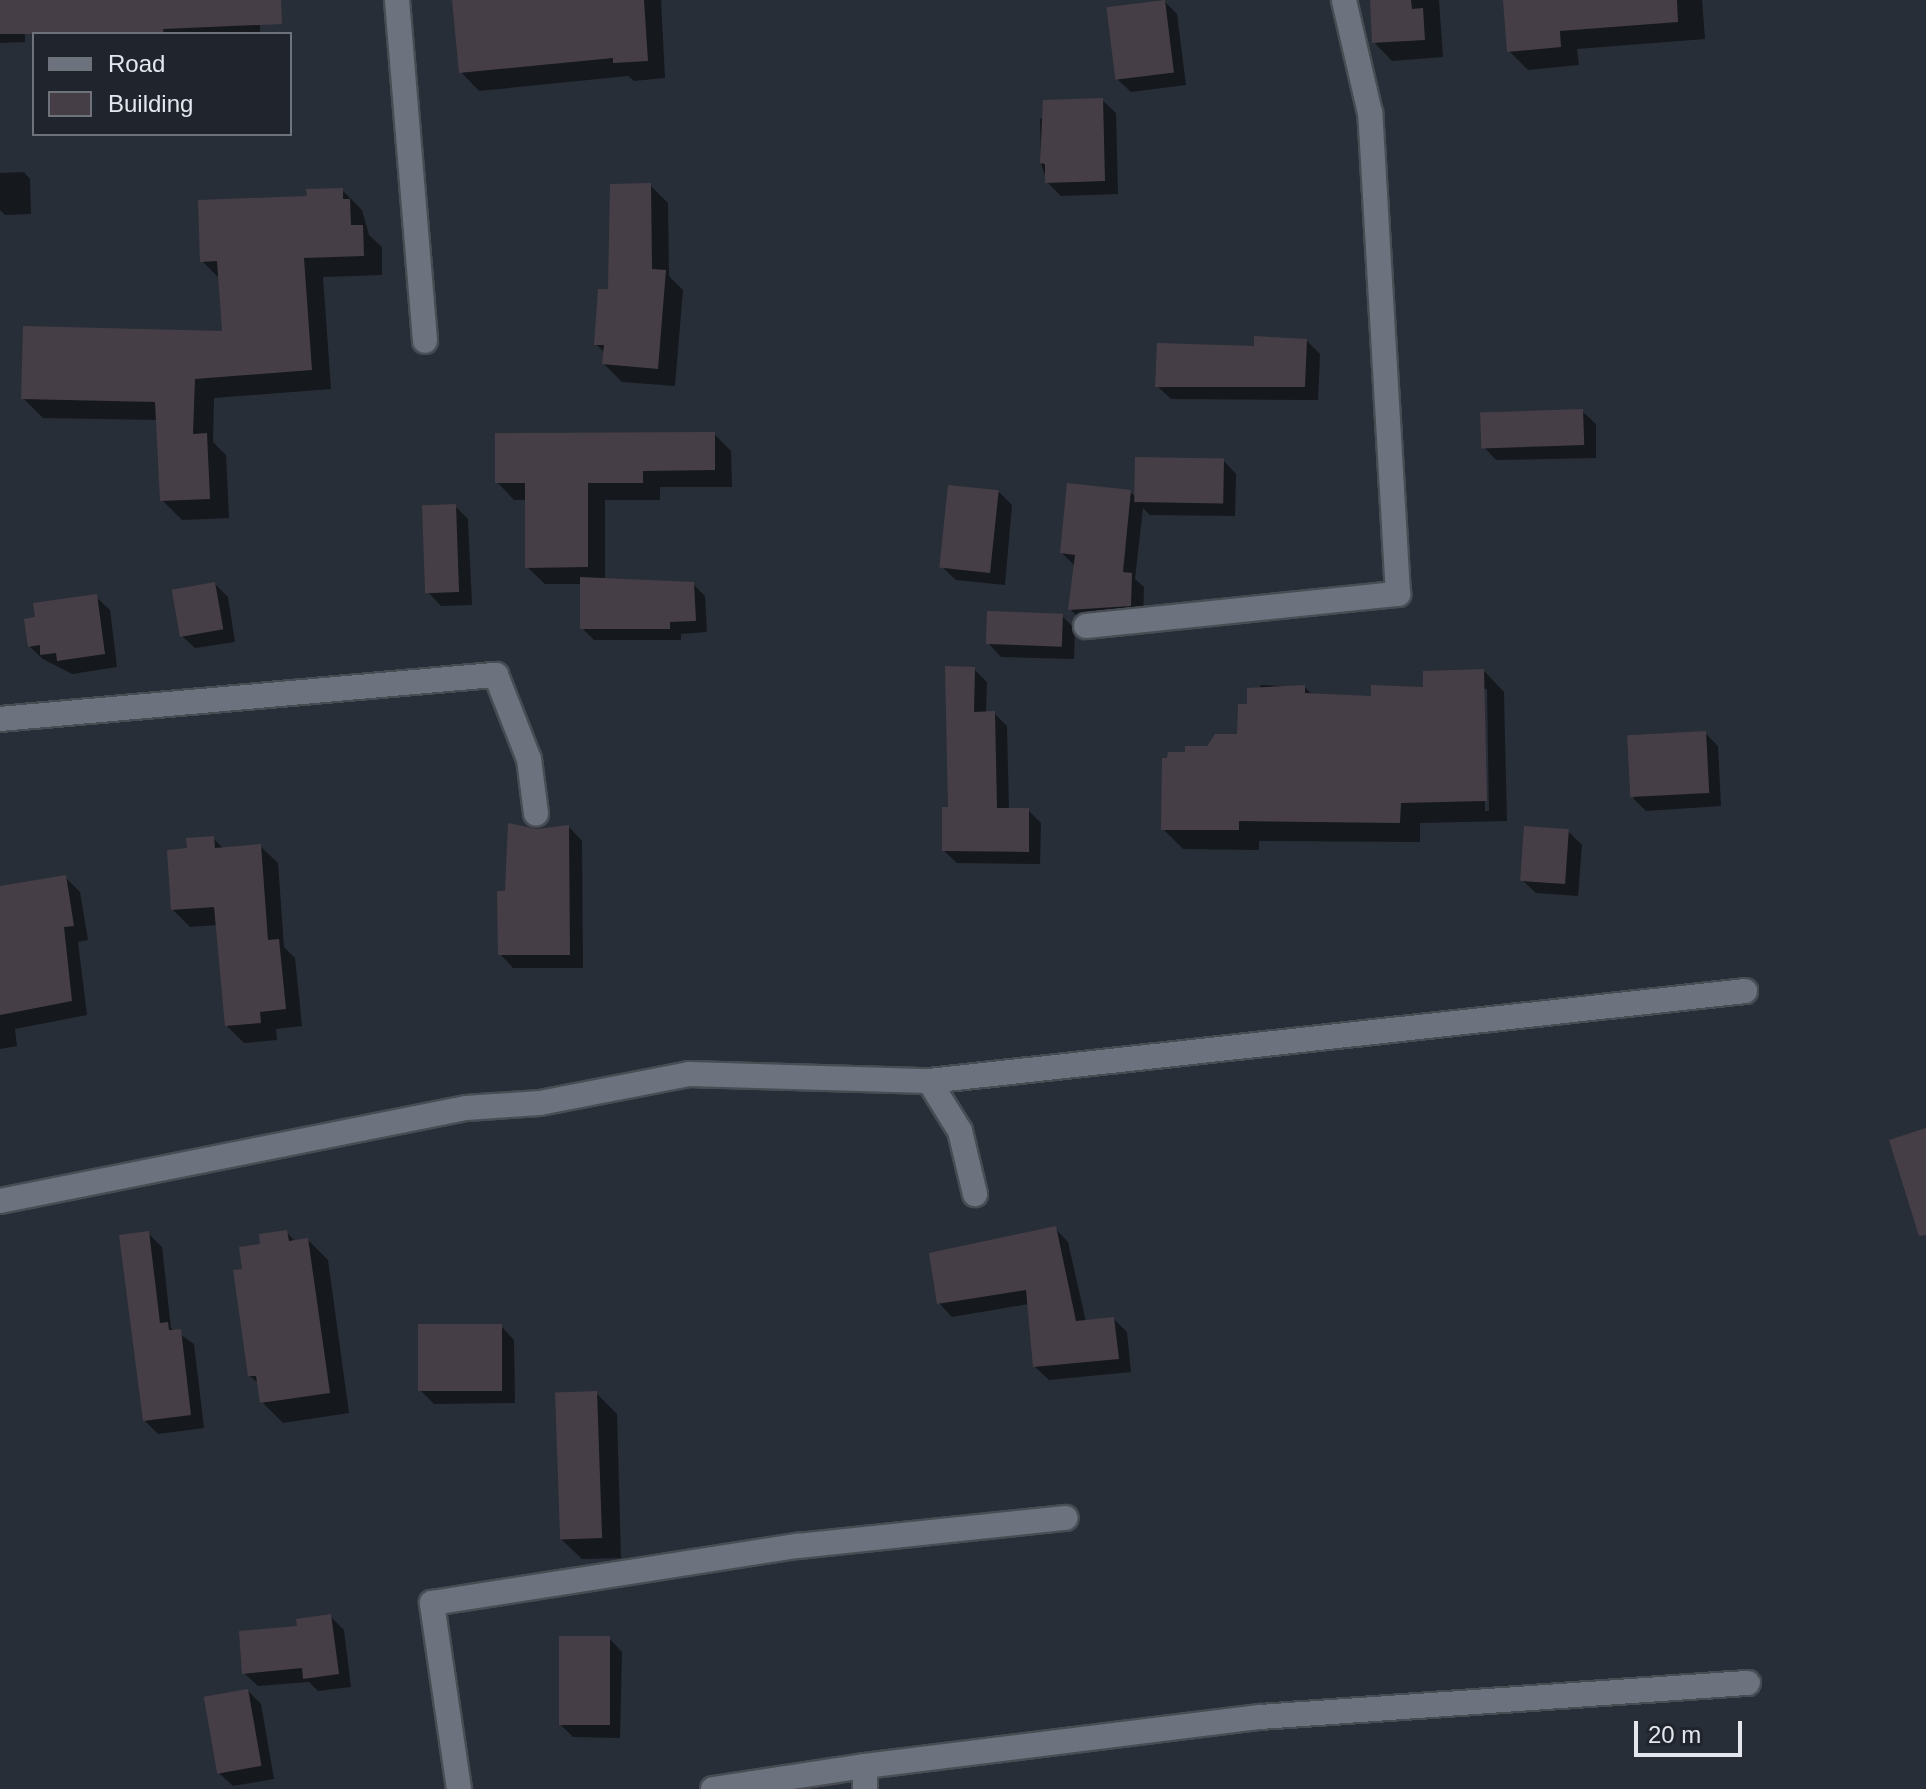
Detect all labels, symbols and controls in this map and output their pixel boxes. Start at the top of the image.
legend [32,32,292,136]
text: Road [108,50,165,77]
text: Building [108,90,193,117]
scale bar [1638,1705,1746,1755]
text: 20 m [1648,1721,1701,1748]

